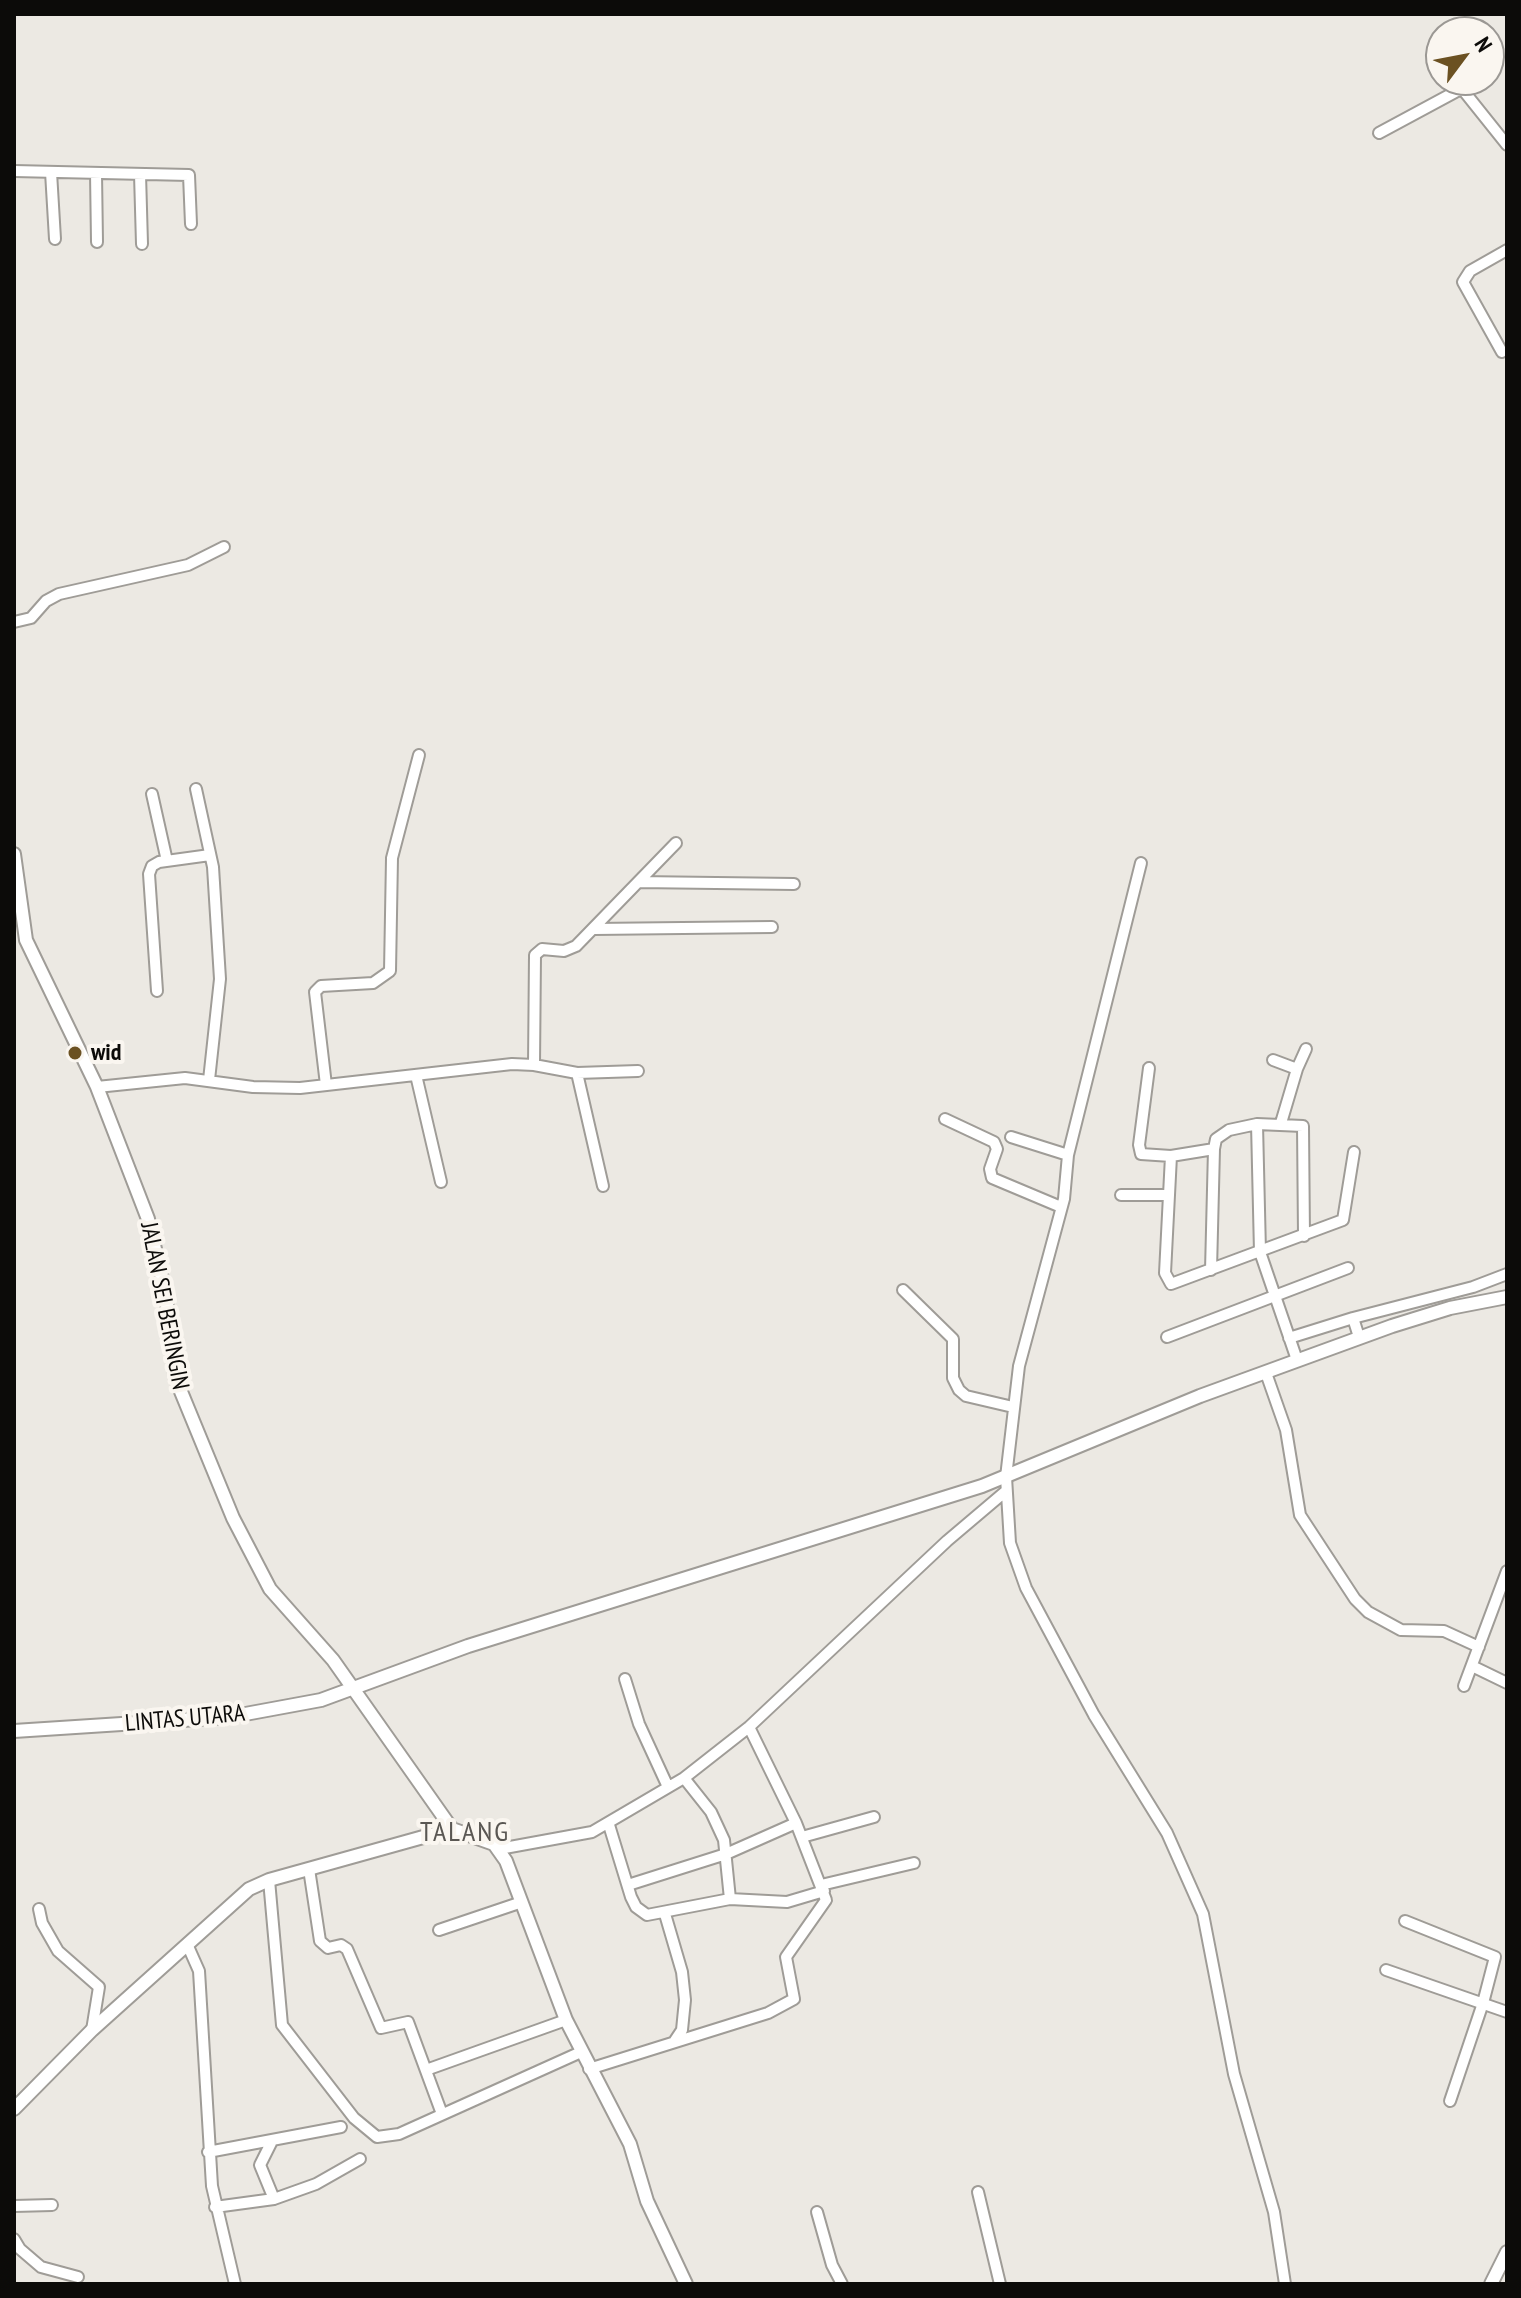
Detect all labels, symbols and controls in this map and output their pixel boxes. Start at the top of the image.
north arrow [1425,16,1505,96]
text: N [1469,32,1499,57]
place label: wid [91,1039,121,1067]
marker: wid [66,1044,84,1062]
street label: JALAN SEI BERINGIN [134,1220,194,1392]
street label: LINTAS UTARA [124,1699,246,1739]
district label: TALANG [420,1816,510,1850]

